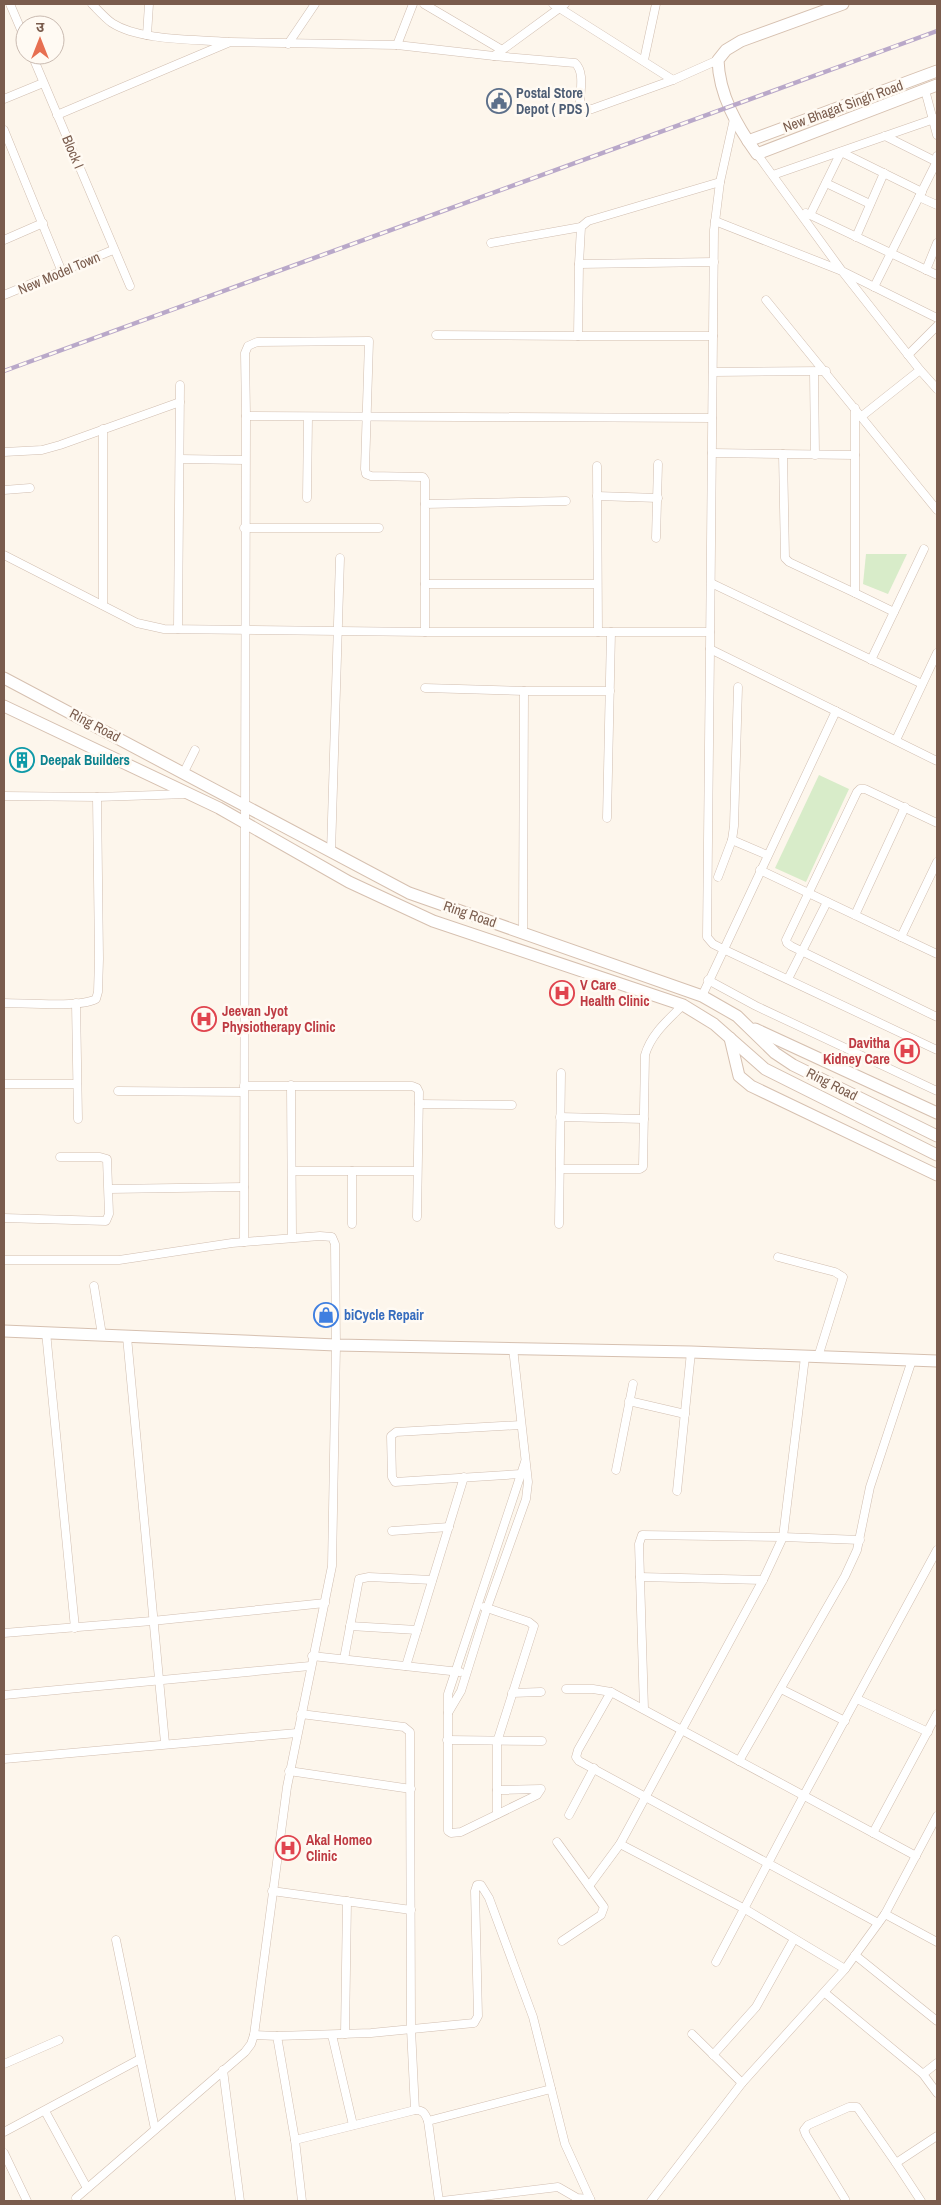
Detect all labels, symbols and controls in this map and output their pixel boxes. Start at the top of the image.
north arrow [15,15,65,65]
text: उ [36,18,45,36]
street label: New Bhagat Singh Road [781,76,905,136]
place label: Postal Store Depot ( PDS ) [516,84,590,118]
public building icon: Postal Store Depot ( PDS ) [486,88,512,114]
street label: Block I [58,133,88,171]
street label: New Model Town [15,248,103,298]
street label: Ring Road [67,704,123,746]
building icon: Deepak Builders [9,747,35,773]
place label: Deepak Builders [40,751,130,769]
street label: Ring Road [441,897,499,931]
place label: V Care Health Clinic [580,976,650,1010]
hospital icon: V Care Health Clinic [549,980,575,1006]
place label: Jeevan Jyot Physiotherapy Clinic [222,1002,336,1036]
hospital icon: Jeevan Jyot Physiotherapy Clinic [191,1006,217,1032]
place label: Davitha Kidney Care [823,1034,891,1068]
hospital icon: Davitha Kidney Care [894,1038,920,1064]
street label: Ring Road [803,1064,861,1104]
shop icon: biCycle Repair [313,1302,339,1328]
place label: biCycle Repair [344,1306,424,1324]
place label: Akal Homeo Clinic [306,1831,372,1865]
hospital icon: Akal Homeo Clinic [275,1835,301,1861]

